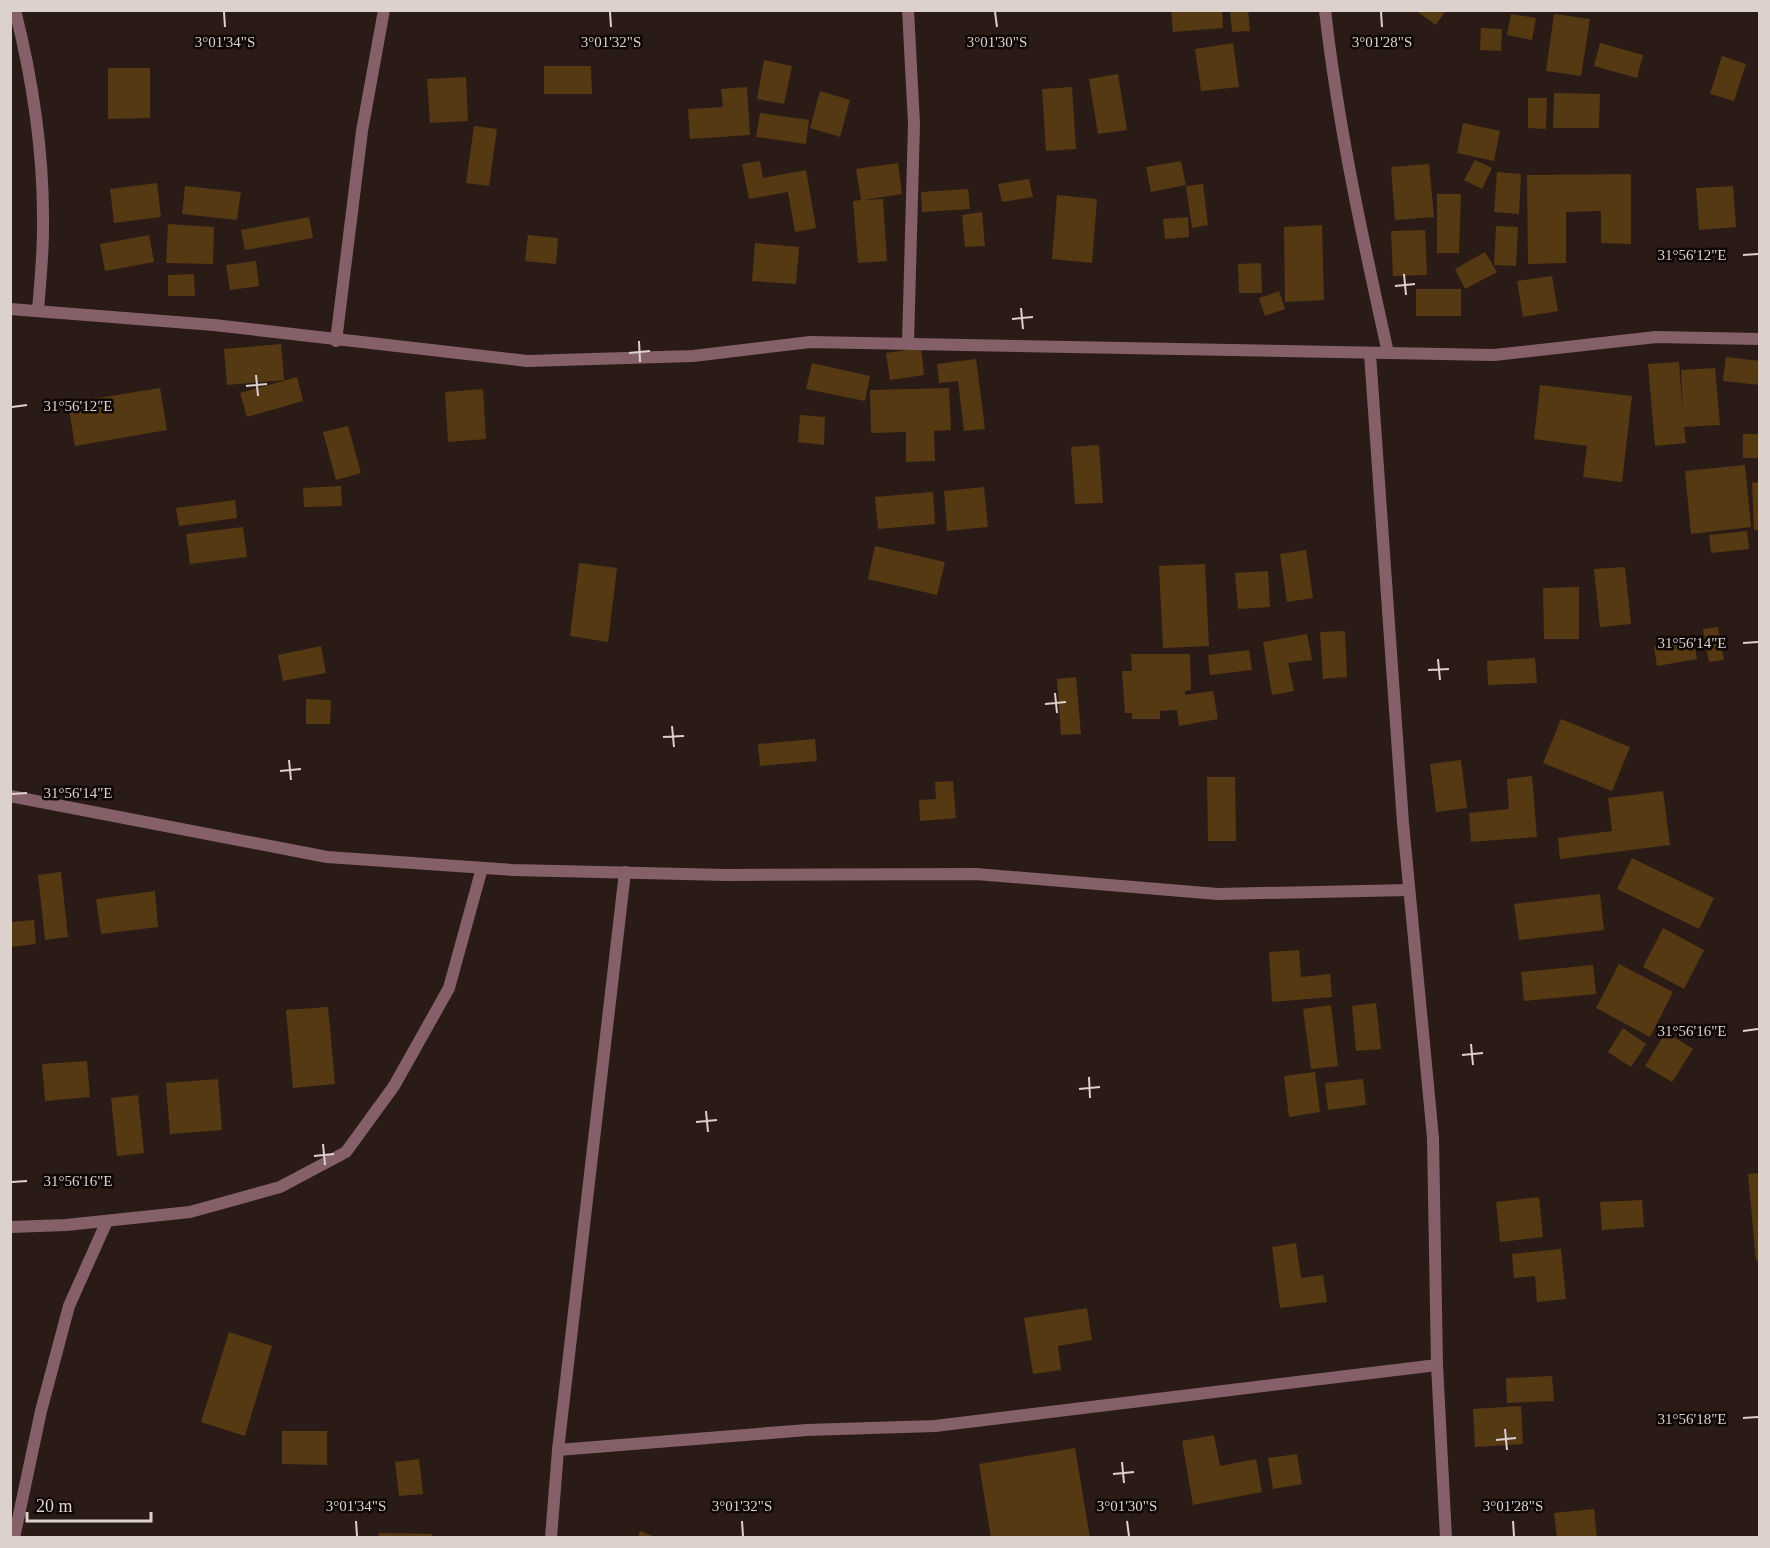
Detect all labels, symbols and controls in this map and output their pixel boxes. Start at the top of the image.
text: 3°01'34"S [195,34,255,50]
text: 3°01'32"S [581,34,641,50]
text: 3°01'30"S [967,34,1027,50]
text: 3°01'28"S [1352,34,1412,50]
text: 31°56'12"E [1658,247,1727,263]
text: 31°56'12"E [44,398,113,414]
text: 31°56'14"E [1658,635,1727,651]
text: 31°56'14"E [44,785,113,801]
text: 31°56'16"E [1658,1023,1727,1039]
text: 31°56'16"E [44,1173,113,1189]
text: 31°56'18"E [1658,1411,1727,1427]
scale bar [27,1485,152,1523]
text: 20 m [36,1496,73,1516]
text: 3°01'34"S [326,1498,386,1514]
text: 3°01'32"S [712,1498,772,1514]
text: 3°01'30"S [1097,1498,1157,1514]
text: 3°01'28"S [1483,1498,1543,1514]

